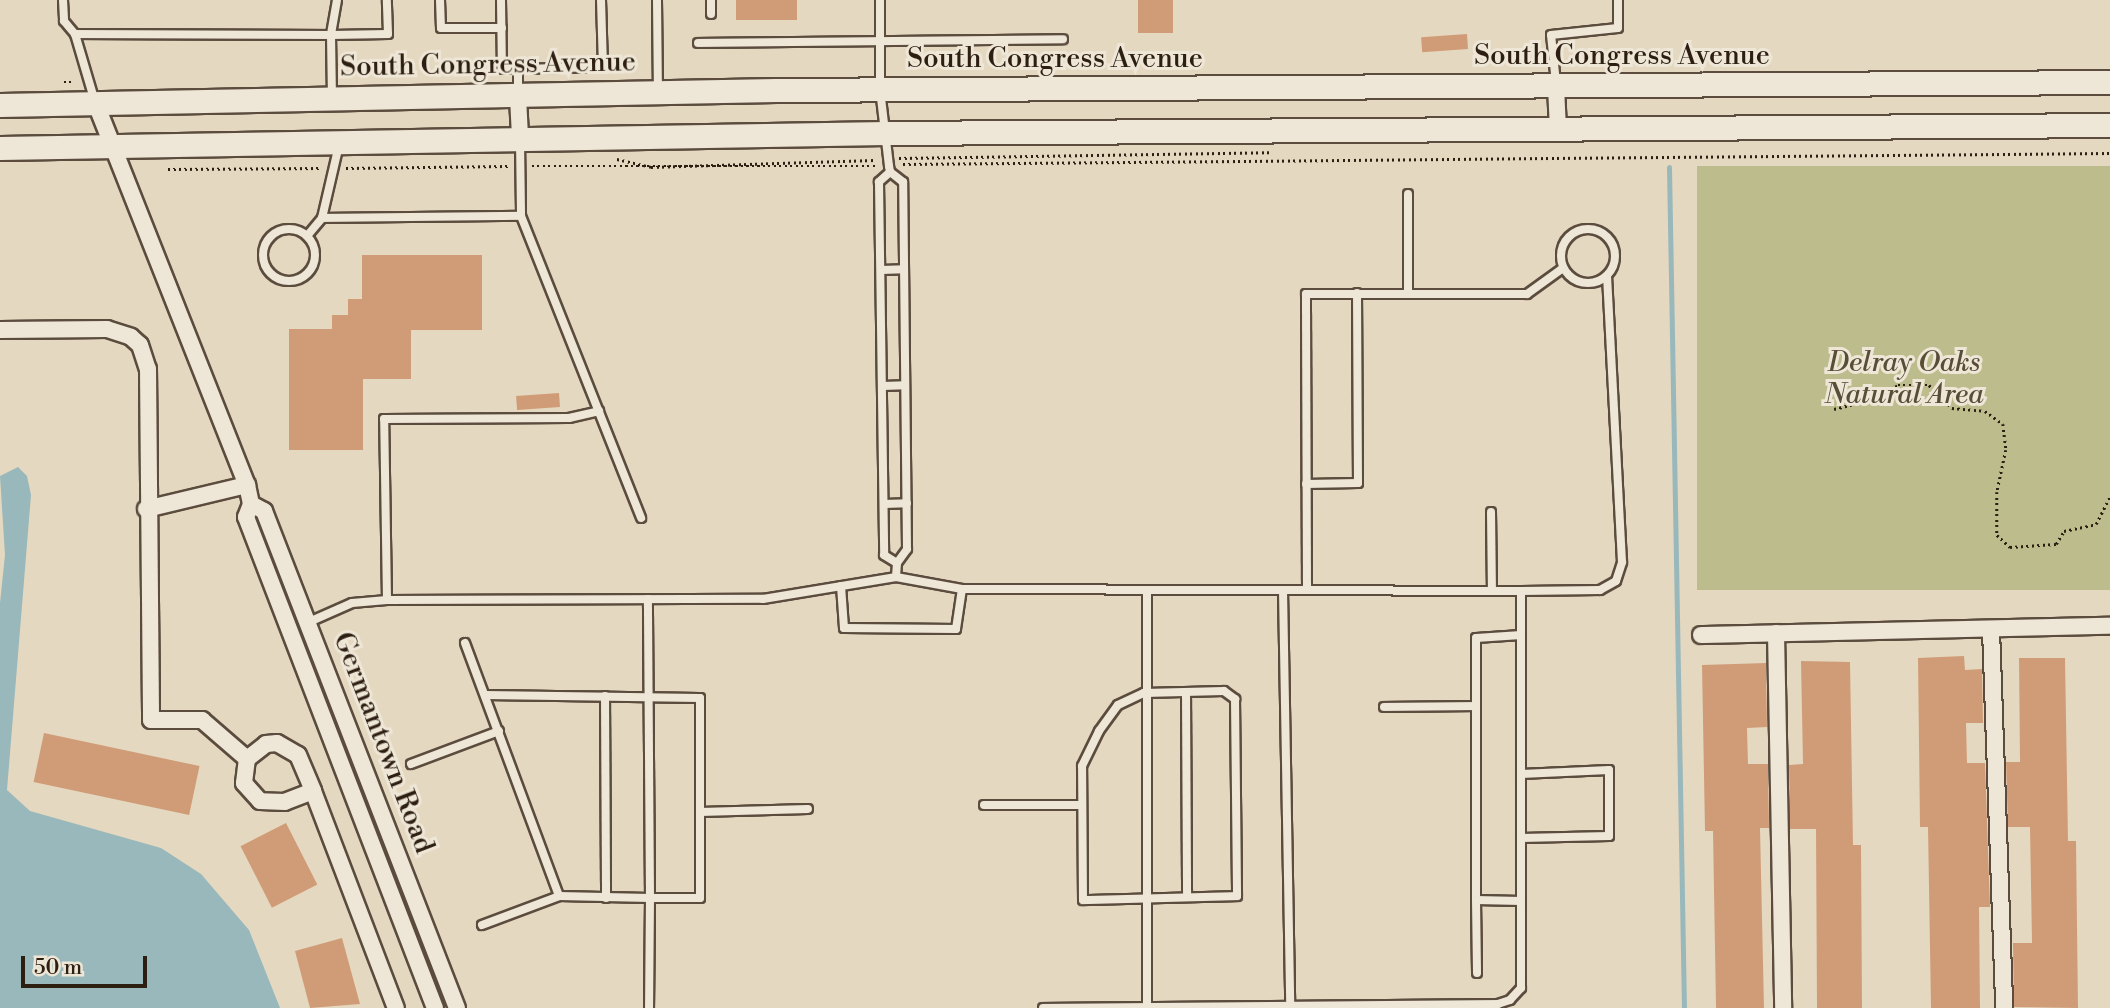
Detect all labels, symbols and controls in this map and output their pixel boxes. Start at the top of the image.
street label: South Congress Avenue [1474,39,1770,73]
street label: South Congress Avenue [907,42,1203,76]
street label: South Congress Avenue [340,46,636,84]
park label: Delray Oaks Natural Area [1824,346,1984,412]
street label: Germantown Road [325,628,441,858]
scale bar [24,942,150,986]
text: 50 m [34,955,82,981]

